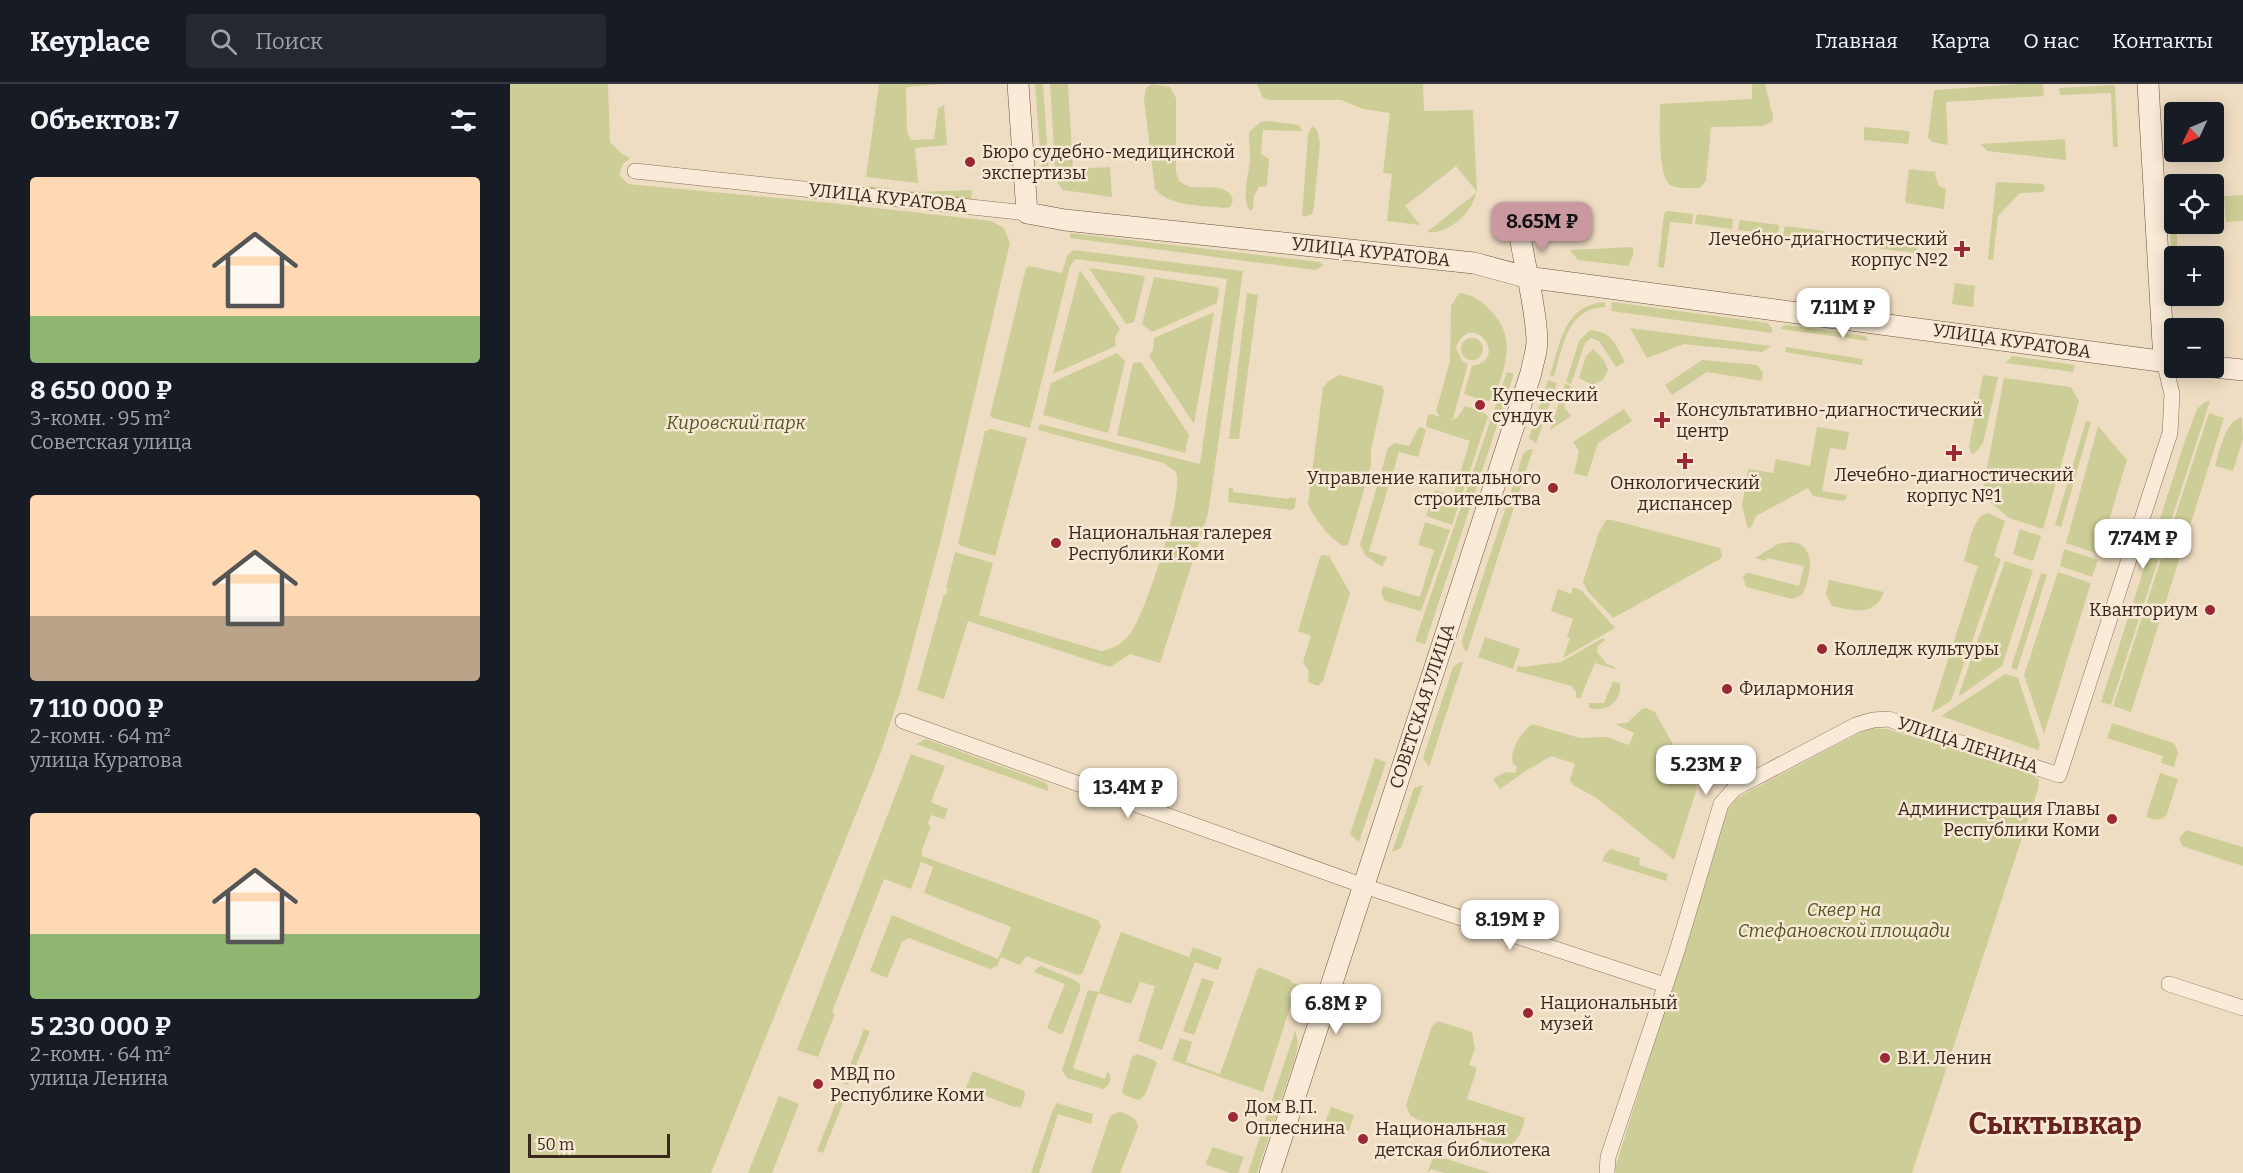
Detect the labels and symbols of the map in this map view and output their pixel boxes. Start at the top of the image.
north arrow [2164,102,2224,162]
place label: Бюро судебно-медицинской экспертизы [982,141,1235,184]
marker: Бюро судебно-медицинской экспертизы [963,155,977,169]
street label: УЛИЦА КУРАТОВА [807,179,969,217]
pin: 8.65M ₽ [1487,202,1597,253]
place label: Лечебно-диагностический корпус №2 [1709,228,1948,271]
street label: УЛИЦА КУРАТОВА [1290,233,1452,271]
marker: Лечебно-диагностический корпус №2 [1953,240,1971,258]
pin: 7.11M ₽ [1788,288,1898,339]
street label: УЛИЦА КУРАТОВА [1931,319,2093,363]
place label: Купеческий сундук [1492,384,1598,427]
marker: Купеческий сундук [1473,398,1487,412]
place label: Консультативно-диагностический центр [1676,399,1983,442]
marker: Консультативно-диагностический центр [1653,411,1671,429]
park label: Кировский парк [666,412,807,434]
marker: Лечебно-диагностический корпус №1 [1945,444,1963,462]
marker: Онкологический диспансер [1676,452,1694,470]
place label: Лечебно-диагностический корпус №1 [1834,464,2074,507]
place label: Управление капитального строительства [1307,467,1541,510]
place label: Онкологический диспансер [1610,472,1760,515]
marker: Управление капитального строительства [1546,481,1560,495]
pin: 7.74M ₽ [2088,519,2198,570]
place label: Национальная галерея Республики Коми [1068,522,1272,565]
marker: Национальная галерея Республики Коми [1049,536,1063,550]
place label: Кванториум [2089,599,2198,621]
marker: Кванториум [2203,603,2217,617]
street label: СОВЕТСКАЯ УЛИЦА [1385,620,1459,792]
place label: Колледж культуры [1834,638,1999,660]
marker: Колледж культуры [1815,642,1829,656]
place label: Филармония [1739,678,1854,700]
marker: Филармония [1720,682,1734,696]
street label: УЛИЦА ЛЕНИНА [1895,712,2042,778]
pin: 5.23M ₽ [1651,745,1761,796]
pin: 13.4M ₽ [1073,768,1183,819]
place label: Администрация Главы Республики Коми [1898,798,2100,841]
marker: Администрация Главы Республики Коми [2105,812,2119,826]
park label: Сквер на Стефановской площади [1738,899,1950,942]
pin: 8.19M ₽ [1455,900,1565,951]
pin: 6.8M ₽ [1287,984,1385,1035]
place label: Национальный музей [1540,992,1678,1035]
marker: Национальный музей [1521,1006,1535,1020]
place label: В.И. Ленин [1897,1047,1992,1069]
marker: В.И. Ленин [1878,1051,1892,1065]
place label: МВД по Республике Коми [830,1063,984,1106]
marker: МВД по Республике Коми [811,1077,825,1091]
place label: Дом В.П. Оплеснина [1245,1096,1345,1139]
district label: Сыктывкар [1968,1106,2142,1142]
marker: Дом В.П. Оплеснина [1226,1110,1240,1124]
place label: Национальная детская библиотека [1375,1118,1551,1161]
scale bar [528,1131,670,1158]
marker: Национальная детская библиотека [1356,1132,1370,1146]

